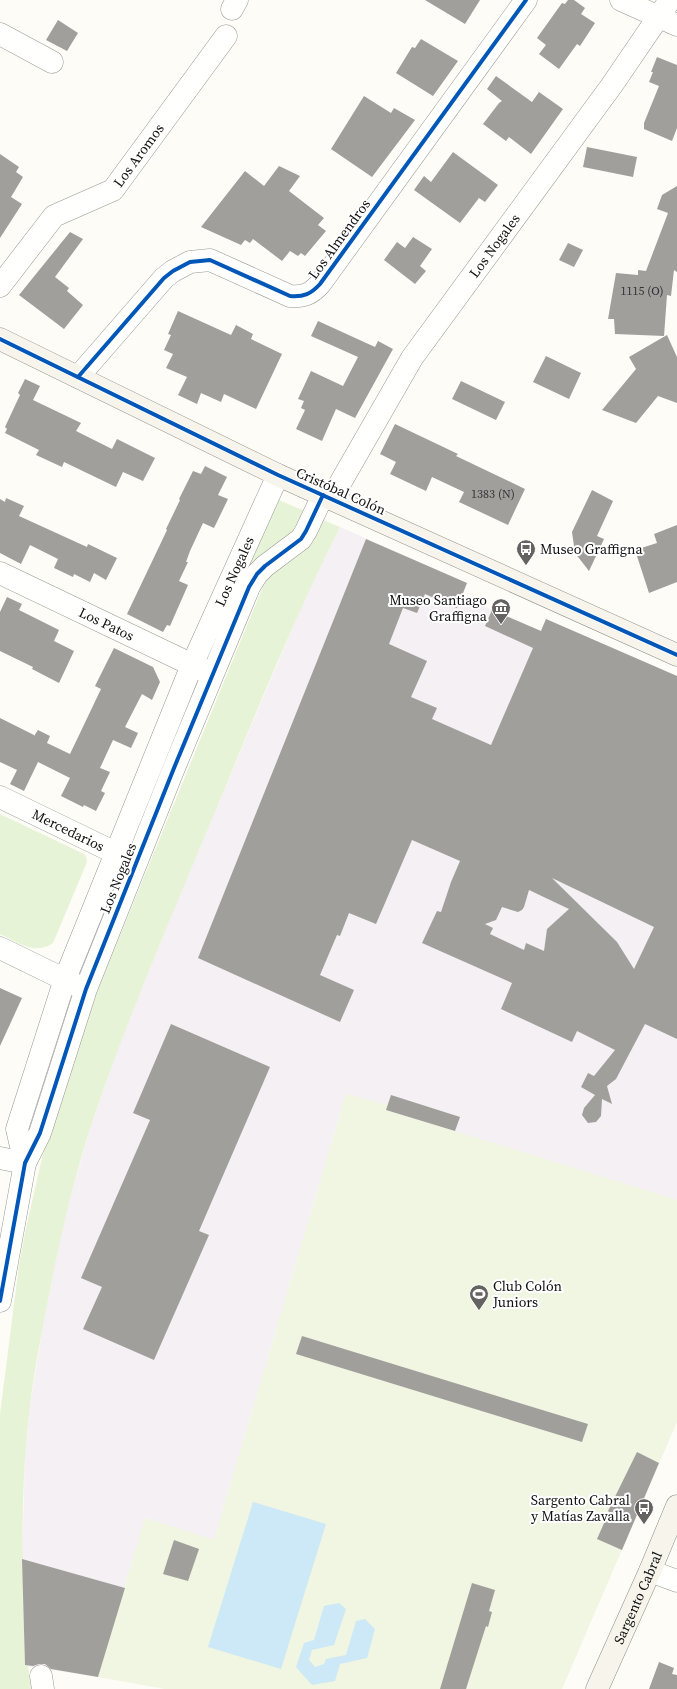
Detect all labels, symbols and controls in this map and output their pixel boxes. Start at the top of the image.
street label: Los Aromos [108,119,169,191]
street label: Los Almendros [303,195,375,283]
street label: Los Nogales [464,210,525,282]
house number: 1115 (O) [621,283,663,299]
street label: Cristóbal Colón [293,462,390,520]
house number: 1383 (N) [471,486,515,502]
street label: Los Nogales [210,533,259,609]
bus stop icon: Museo Graffigna [515,538,537,566]
place label: Museo Graffigna [540,539,644,559]
place label: Museo Santiago Graffigna [389,590,488,626]
museum icon: Museo Santiago Graffigna [490,597,512,625]
street label: Los Patos [75,602,137,646]
street label: Mercedarios [29,804,108,856]
street label: Los Nogales [95,840,141,916]
place label: Club Colón Juniors [492,1276,563,1312]
sports icon: Club Colón Juniors [468,1283,490,1311]
place label: Sargento Cabral y Matías Zavalla [531,1490,631,1526]
bus stop icon: Sargento Cabral y Matías Zavalla [633,1497,655,1525]
street label: Sargento Cabral [608,1548,667,1647]

